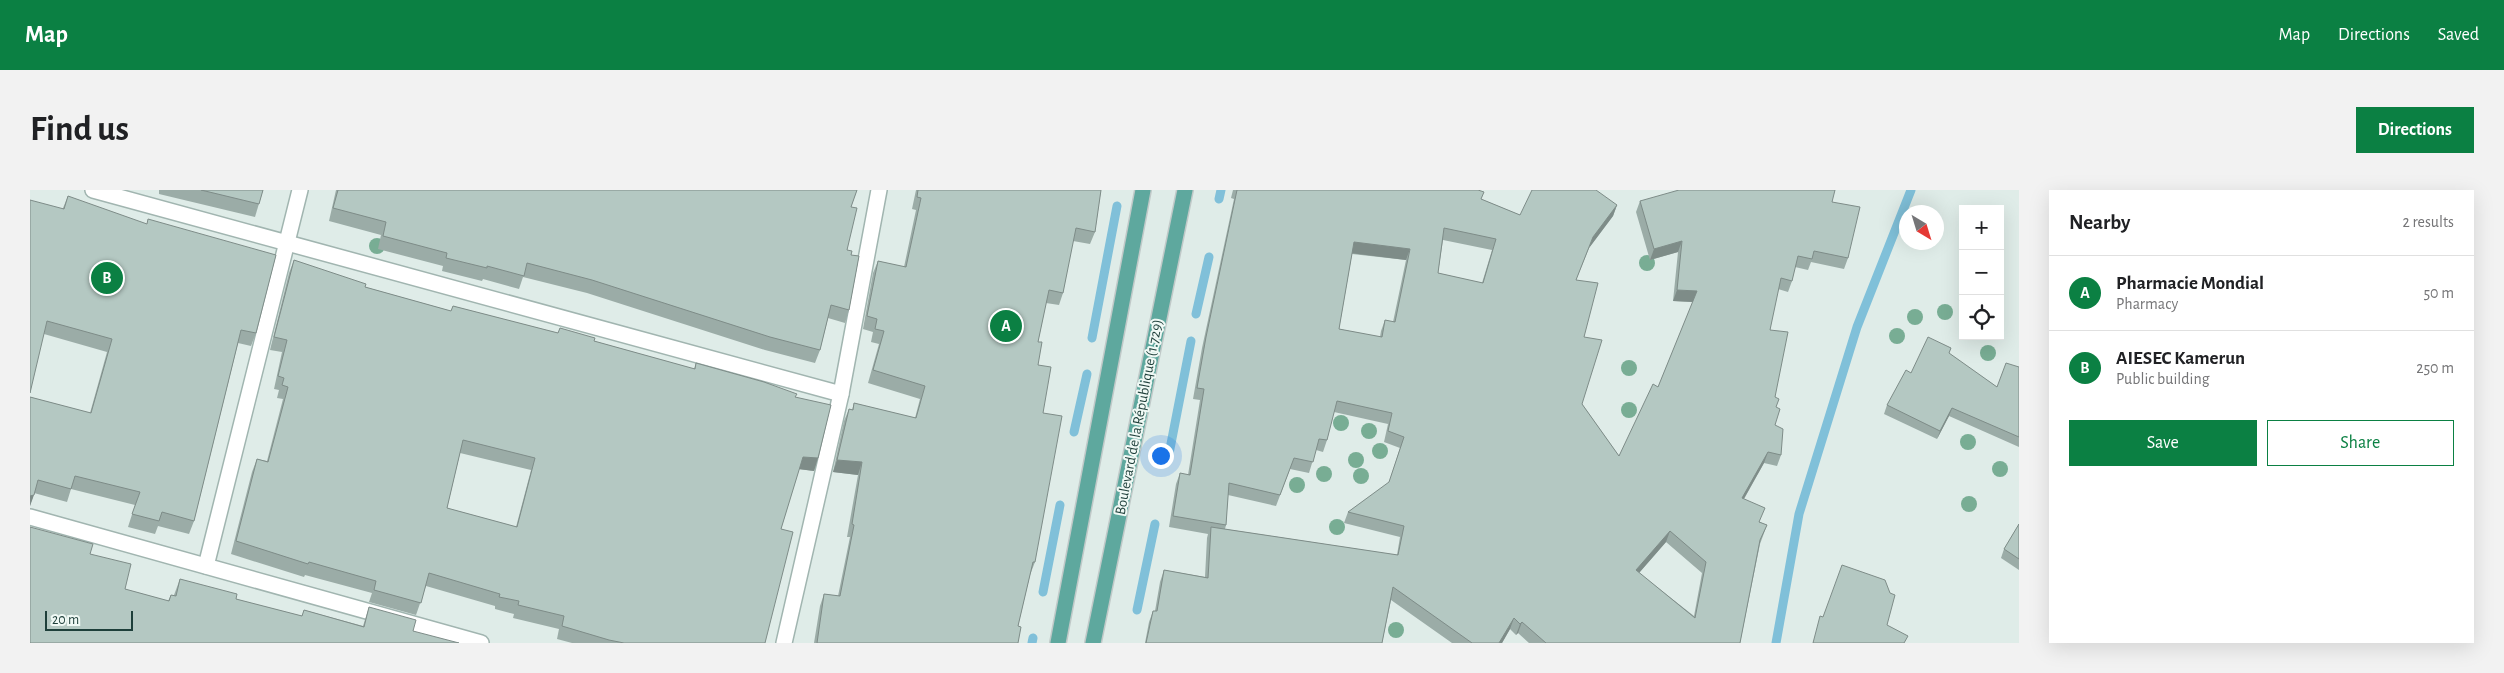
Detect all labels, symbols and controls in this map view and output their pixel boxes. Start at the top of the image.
text: Map [25,23,68,47]
text: Map [2279,26,2310,44]
text: Directions [2338,26,2410,44]
text: Saved [2438,26,2479,44]
button: Directions [2356,107,2474,153]
text: Find us [30,112,129,147]
north arrow [1899,205,1944,250]
map controls [1959,205,2004,340]
button: + [1959,205,2004,250]
text: Nearby [2069,212,2130,233]
text: 2 results [2402,214,2454,230]
button: − [1959,250,2004,295]
pin: B [91,259,123,297]
text: Pharmacie Mondial [2116,274,2264,293]
text: A [2080,285,2090,301]
text: 50 m [2423,285,2454,301]
button: locate [1959,295,2004,340]
text: Pharmacy [2116,296,2178,312]
pin: A [990,307,1022,345]
street label: Boulevard de la République (1.729) [1113,318,1165,516]
text: AIESEC Kamerun [2116,349,2245,368]
text: B [2080,360,2090,376]
text: 250 m [2416,360,2454,376]
text: Public building [2116,371,2210,387]
button: Save [2069,420,2257,466]
button: Share [2267,420,2454,466]
your location [1148,443,1174,469]
scale bar [45,608,132,631]
text: 20 m [52,613,79,627]

